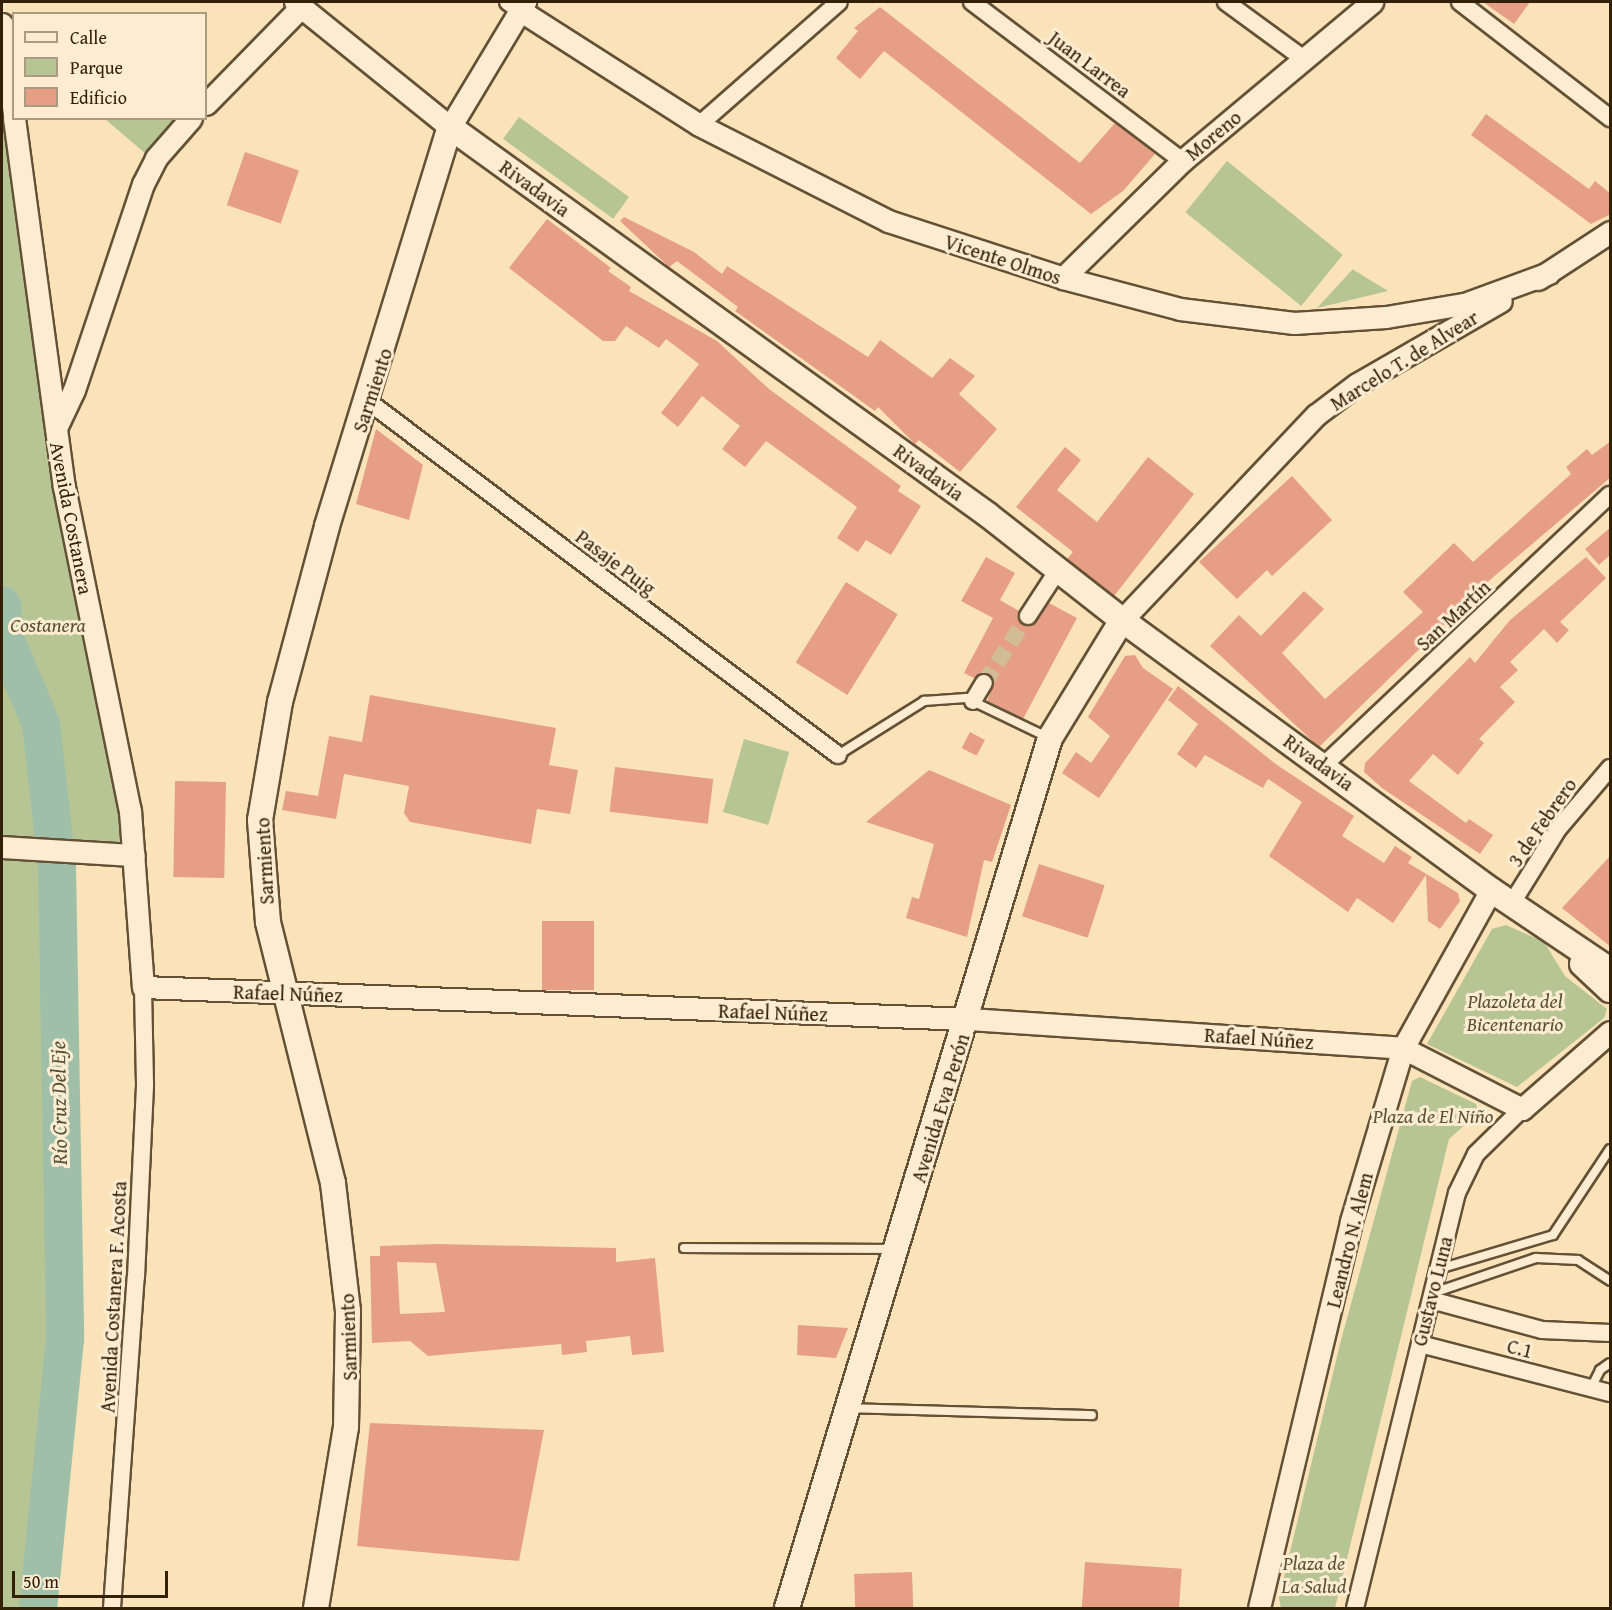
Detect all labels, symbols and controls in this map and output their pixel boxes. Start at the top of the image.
legend [12,12,207,120]
text: Calle [70,24,107,51]
street label: Juan Larrea [1044,25,1136,103]
text: Parque [70,54,123,81]
text: Edificio [70,84,127,111]
street label: Moreno [1180,105,1246,165]
street label: Rivadavia [495,154,575,222]
street label: Vicente Olmos [942,229,1064,289]
street label: Marcelo T. de Alvear [1325,305,1483,415]
street label: Sarmiento [347,345,397,435]
street label: Rivadavia [889,438,969,506]
street label: Avenida Costanera [45,440,99,596]
street label: Pasaje Puig [571,524,661,600]
street label: San Martín [1411,575,1495,655]
park label: Costanera [10,612,86,636]
street label: Rivadavia [1279,728,1359,796]
street label: 3 de Febrero [1503,773,1581,871]
street label: Sarmiento [250,817,278,905]
street label: Rafael Núñez [233,979,343,1007]
park label: Plazoleta del Bicentenario [1467,988,1563,1035]
street label: Rafael Núñez [718,998,828,1026]
street label: Rafael Núñez [1204,1022,1314,1054]
street label: Avenida Eva Perón [906,1030,974,1186]
water label: Río Cruz Del Eje [45,1041,73,1165]
park label: Plaza de El Niño [1373,1103,1493,1127]
street label: Leandro N. Alem [1321,1170,1377,1310]
street label: Avenida Costanera F. Acosta [95,1180,131,1414]
street label: Gustavo Luna [1407,1234,1457,1348]
street label: Sarmiento [334,1293,362,1381]
street label: C.1 [1505,1333,1535,1363]
park label: Plaza de La Salud [1281,1551,1347,1598]
scale bar [15,1559,171,1597]
text: 50 m [23,1568,59,1595]

